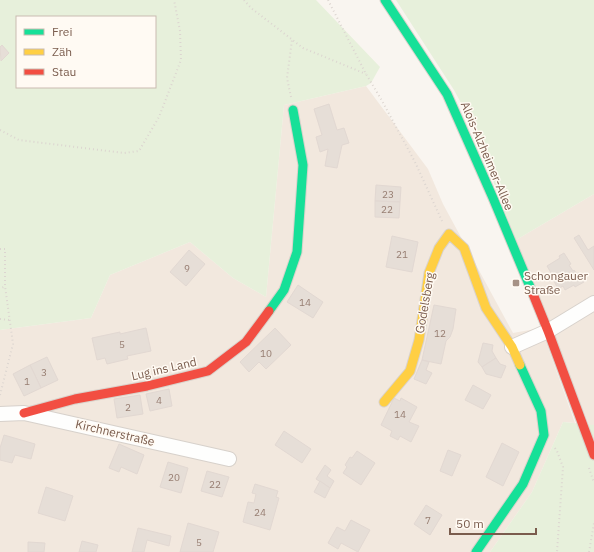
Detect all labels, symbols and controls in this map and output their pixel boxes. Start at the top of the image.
legend [16,16,156,88]
text: Frei [52,24,72,39]
text: Zäh [52,44,72,59]
text: Stau [52,64,76,79]
street label: Alois-Alzheimer-Allee [458,99,517,213]
house number: 23 [382,188,394,201]
house number: 22 [381,203,393,216]
house number: 21 [396,248,408,261]
house number: 9 [184,262,190,275]
place label: Schongauer Straße [524,268,588,297]
street label: Godelsberg [412,271,437,335]
marker: Schongauer Straße [511,278,521,288]
house number: 14 [299,296,311,309]
house number: 12 [434,327,446,340]
house number: 5 [119,338,125,351]
house number: 10 [260,347,272,360]
street label: Lug ins Land [130,354,198,383]
house number: 3 [41,366,47,379]
house number: 1 [24,375,30,388]
house number: 4 [156,394,162,407]
house number: 2 [125,401,131,414]
house number: 14 [394,408,406,421]
street label: Kirchnerstraße [74,416,156,449]
house number: 20 [168,471,180,484]
house number: 22 [209,478,221,491]
house number: 24 [254,506,266,519]
scale bar [450,510,536,536]
house number: 7 [425,514,431,527]
text: 50 m [456,516,484,531]
house number: 5 [196,536,202,549]

